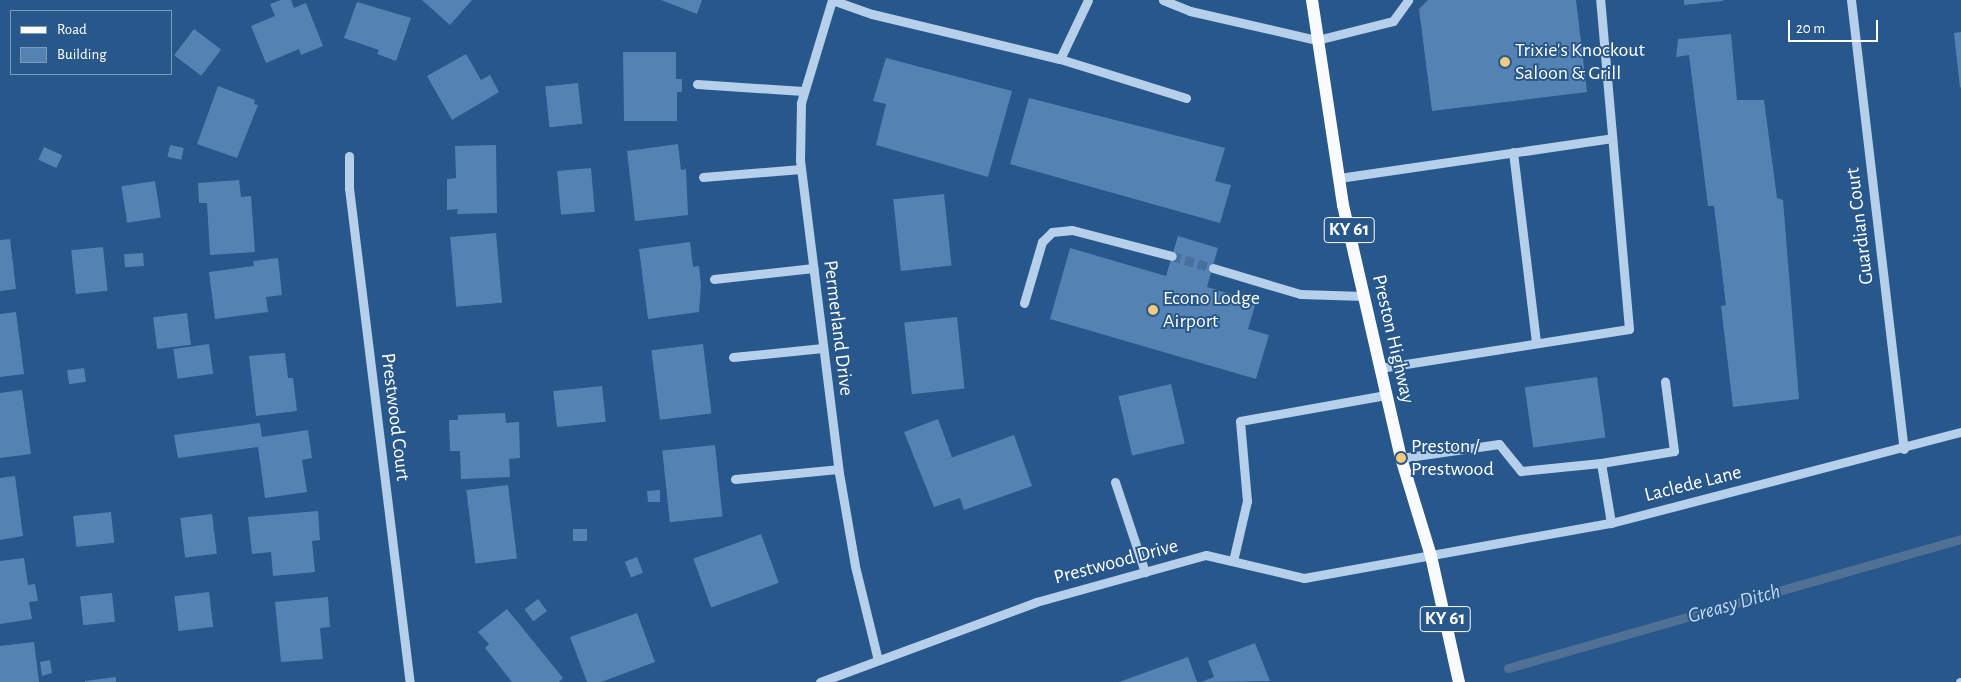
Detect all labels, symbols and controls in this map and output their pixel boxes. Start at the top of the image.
legend [10,10,172,75]
scale bar [1791,10,1881,42]
text: 20 m [1796,21,1825,36]
text: Road [57,22,87,37]
place label: Trixie's Knockout Saloon & Grill [1515,39,1645,86]
text: Building [57,47,107,62]
marker: Trixie's Knockout Saloon & Grill [1499,56,1511,68]
street label: Guardian Court [1841,166,1879,286]
road number: KY 61 [1323,214,1375,246]
street label: Permerland Drive [818,259,858,397]
street label: Preston Highway [1367,272,1419,406]
place label: Econo Lodge Airport [1163,286,1260,333]
marker: Econo Lodge Airport [1147,304,1159,316]
street label: Prestwood Court [375,352,415,482]
place label: Preston / Prestwood [1411,434,1494,481]
marker: Preston / Prestwood [1395,452,1407,464]
street label: Laclede Lane [1642,460,1744,508]
street label: Prestwood Drive [1051,534,1181,590]
water label: Greasy Ditch [1685,579,1783,629]
road number: KY 61 [1419,602,1471,636]

